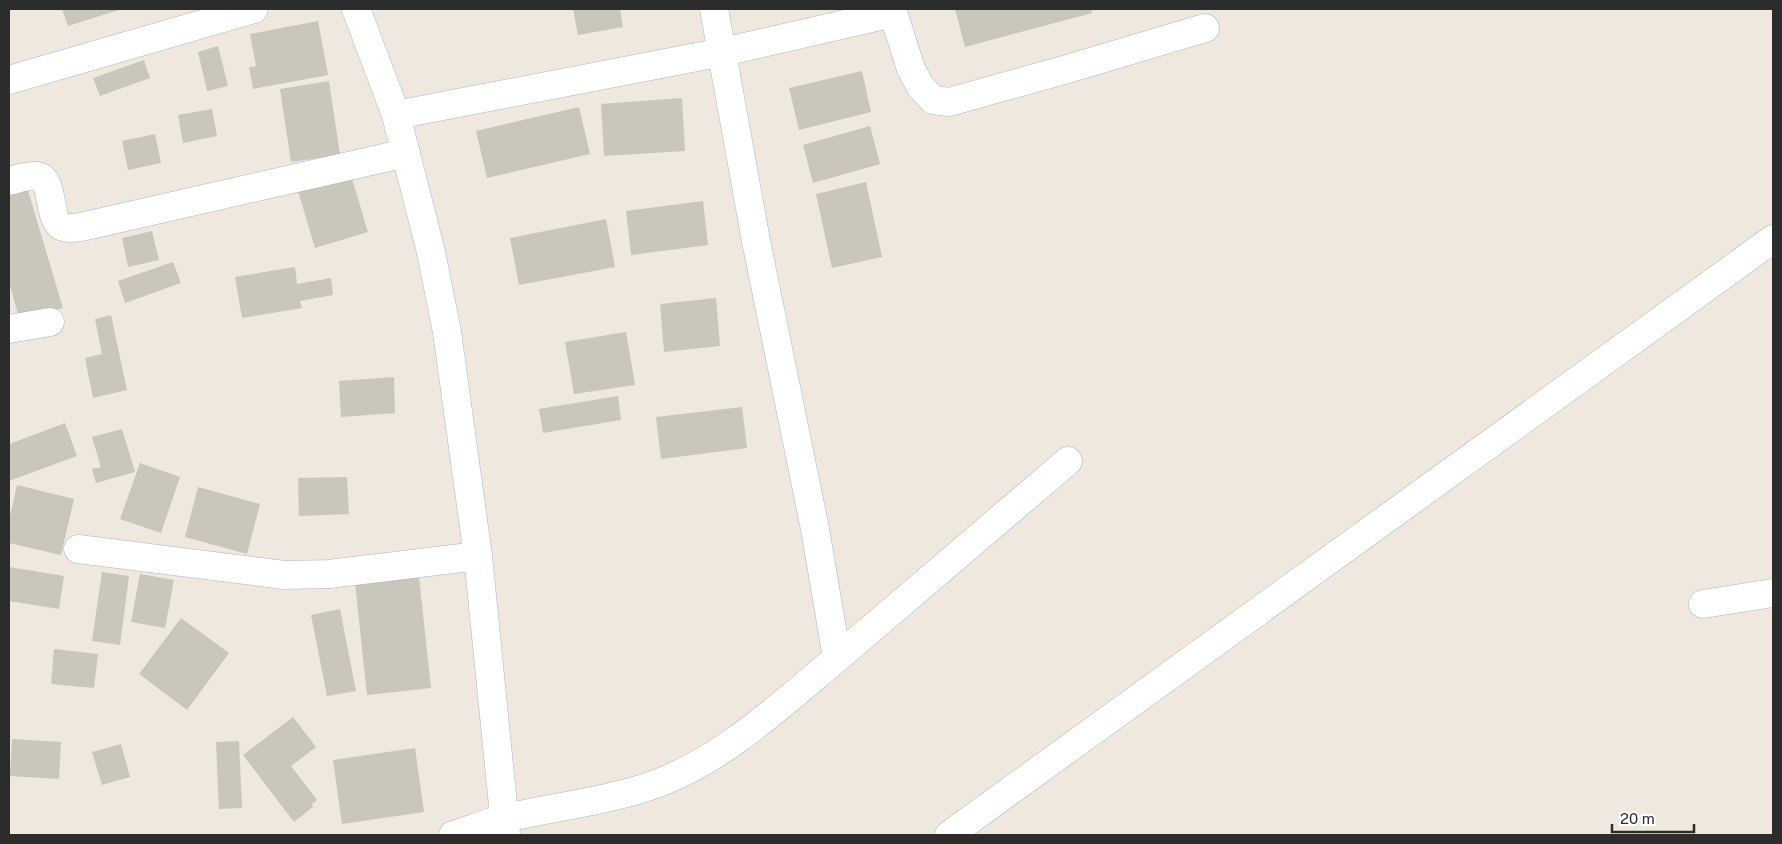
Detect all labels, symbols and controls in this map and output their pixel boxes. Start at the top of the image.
scale bar [1612,802,1694,834]
text: 20 m [1620,810,1655,827]

